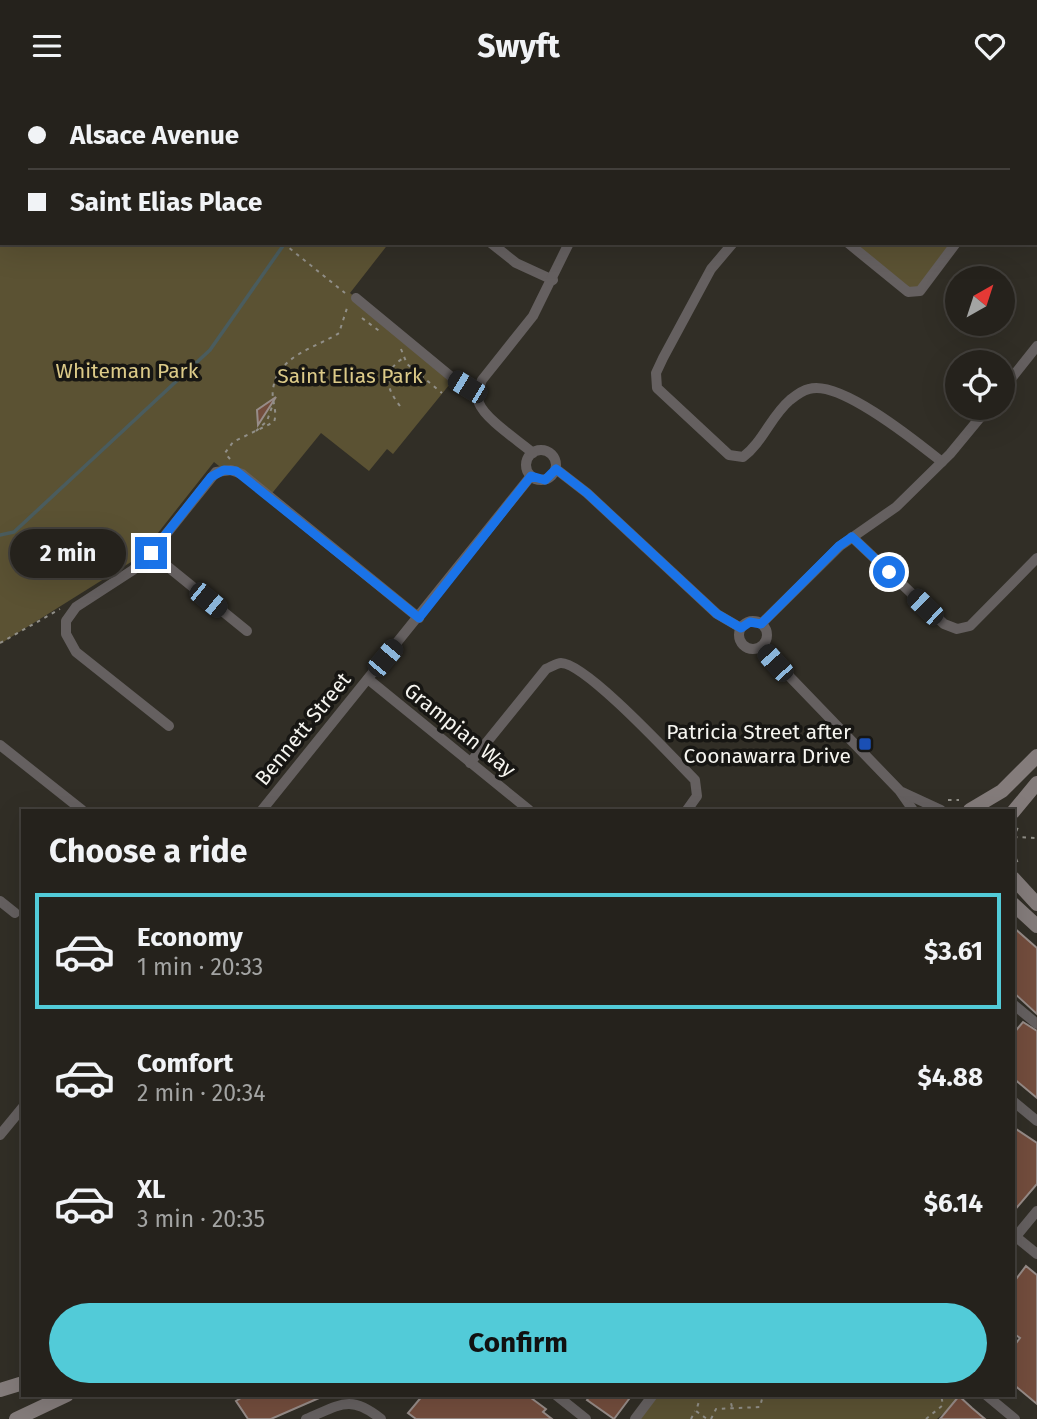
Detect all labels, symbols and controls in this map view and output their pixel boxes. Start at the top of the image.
icon: menu [28,27,66,65]
text: Swyft [477,27,560,65]
icon: heart [971,27,1009,65]
text: Alsace Avenue [70,120,239,151]
text: Saint Elias Place [70,187,262,218]
north arrow [945,266,1015,336]
map controls [945,266,1015,420]
button: locate [945,350,1015,420]
park label: Whiteman Park [56,358,199,384]
park label: Saint Elias Park [277,363,423,389]
car [444,367,491,407]
callout: 2 min [11,529,127,577]
route end [135,537,167,569]
text: 2 min [40,539,96,567]
route start [873,556,905,588]
car [186,579,231,621]
car [903,585,948,629]
car [364,635,407,681]
car [754,640,797,686]
street label: Bennett Street [249,667,357,791]
street label: Grampian Way [399,677,522,783]
place label: Patricia Street after Coonawarra Drive [666,719,851,769]
marker: Patricia Street after Coonawarra Drive [857,736,873,752]
text: Choose a ride [49,832,247,870]
icon: car [53,920,116,983]
text: Economy [137,922,243,953]
text: $3.61 [924,936,983,967]
text: 1 min · 20:33 [137,953,263,981]
icon: car [53,1046,116,1109]
text: Comfort [137,1048,233,1079]
text: $4.88 [918,1062,983,1093]
text: 2 min · 20:34 [137,1079,265,1107]
icon: car [53,1172,116,1235]
text: XL [137,1174,165,1205]
text: $6.14 [924,1188,983,1219]
text: 3 min · 20:35 [137,1205,265,1233]
button: Confirm [49,1303,987,1383]

